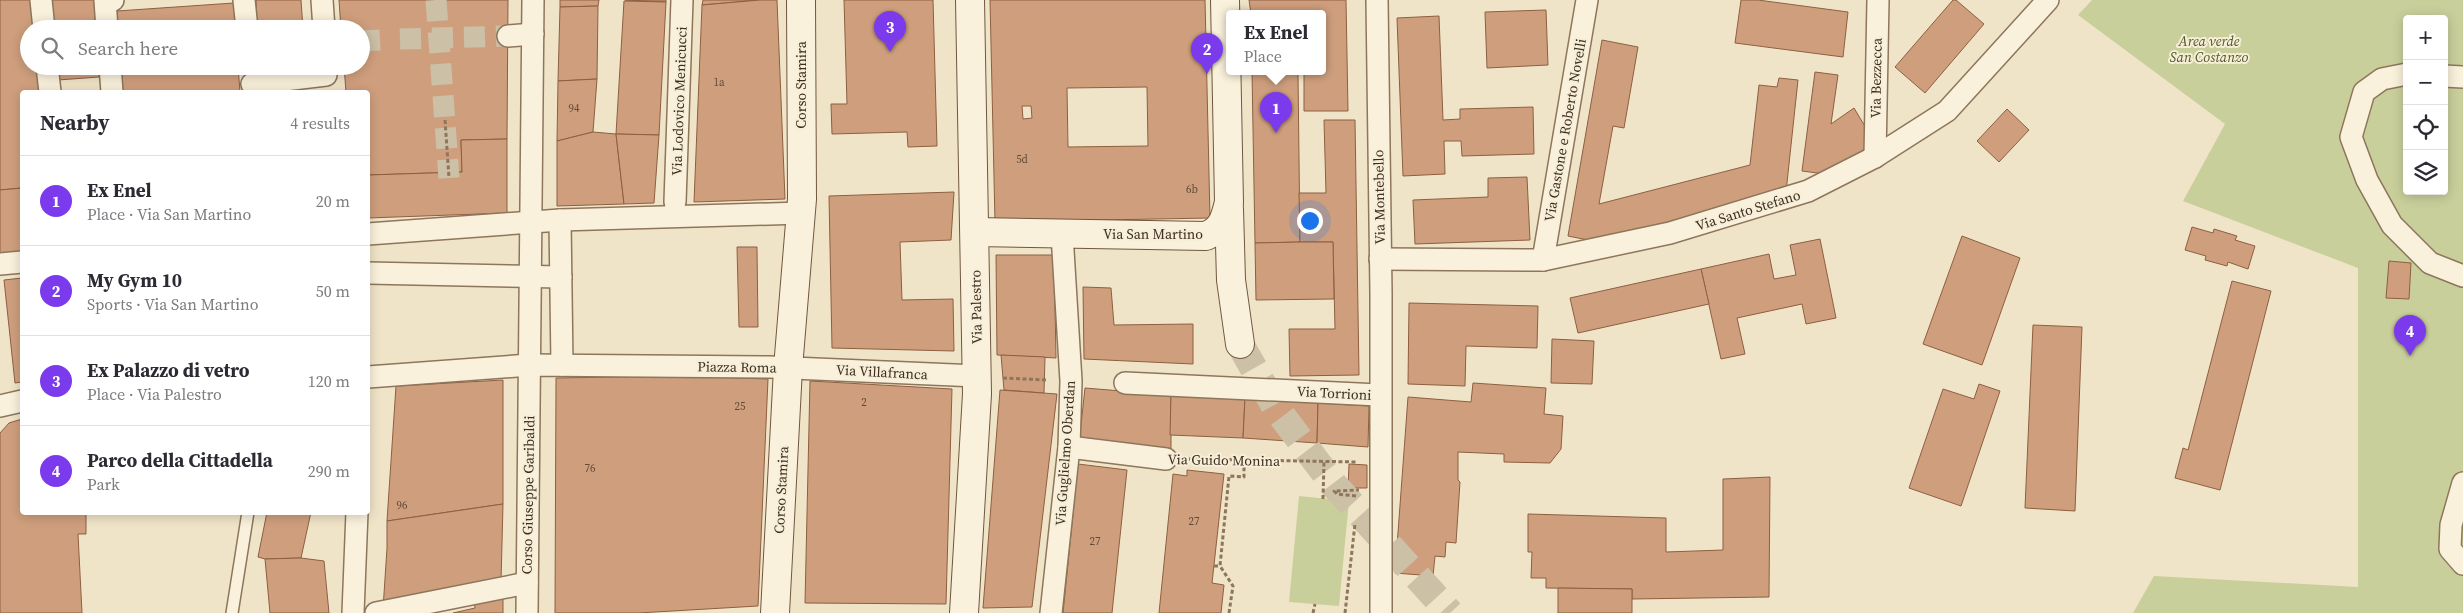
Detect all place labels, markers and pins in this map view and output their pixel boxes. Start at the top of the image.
pin: 3 [874,11,906,52]
pin: 2 [1191,33,1223,74]
pin: 1 [1260,92,1292,133]
pin: 4 [2394,315,2426,356]

